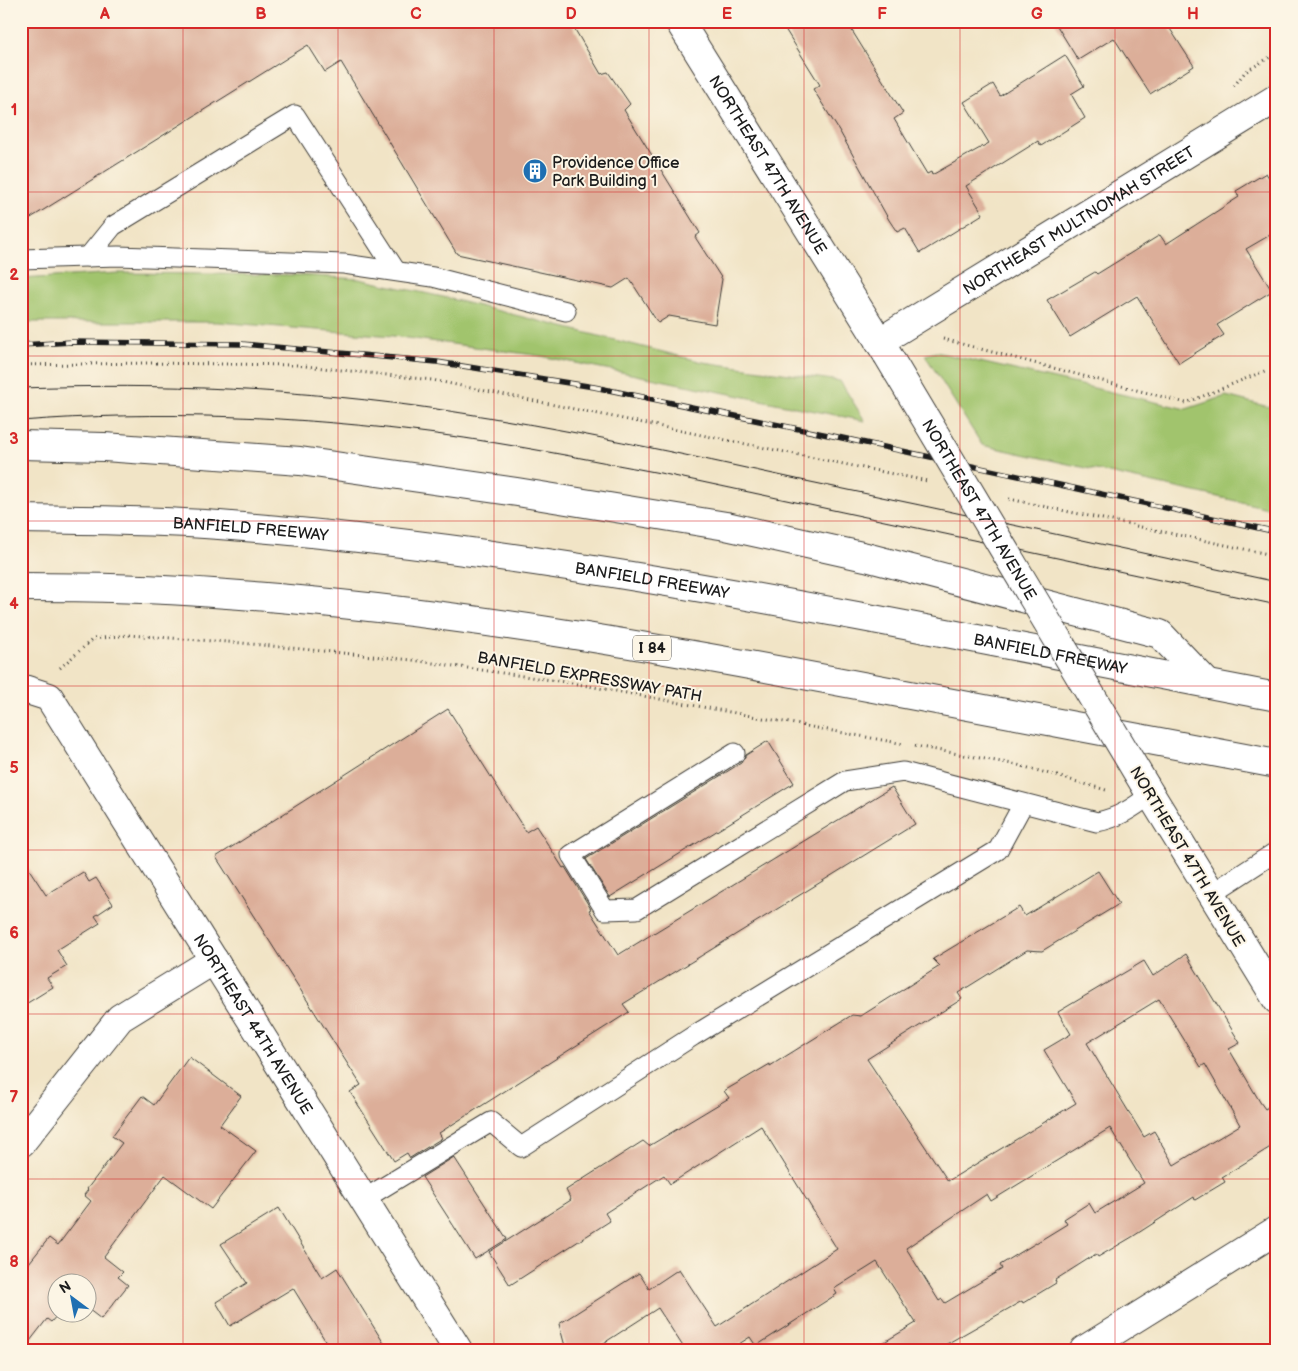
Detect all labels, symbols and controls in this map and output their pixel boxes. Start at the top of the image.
text: A [99,5,110,24]
text: B [255,5,267,24]
text: C [410,5,422,24]
text: D [565,5,577,24]
text: E [722,5,732,24]
text: F [877,5,887,24]
text: G [1031,5,1043,24]
text: H [1187,5,1199,24]
street label: NORTHEAST 47TH AVENUE [704,72,830,258]
text: 1 [11,101,17,120]
street label: NORTHEAST MULTNOMAH STREET [960,143,1199,299]
place label: Providence Office Park Building 1 [552,154,680,191]
building icon: Providence Office Park Building 1 [522,158,548,184]
text: 2 [9,266,19,285]
street label: NORTHEAST 47TH AVENUE [917,416,1040,604]
text: 3 [9,430,19,449]
street label: BANFIELD FREEWAY [172,514,330,546]
street label: BANFIELD FREEWAY [574,559,731,604]
text: 4 [9,595,19,614]
street label: BANFIELD FREEWAY [972,630,1129,679]
road number: I 84 [633,636,671,660]
street label: BANFIELD EXPRESSWAY PATH [476,648,703,707]
text: 5 [9,759,19,778]
street label: NORTHEAST 47TH AVENUE [1125,763,1248,950]
text: 6 [9,924,19,943]
street label: NORTHEAST 44TH AVENUE [189,931,316,1118]
text: 7 [10,1088,19,1107]
text: 8 [9,1253,19,1272]
north arrow [48,1274,98,1324]
text: N [56,1277,74,1297]

